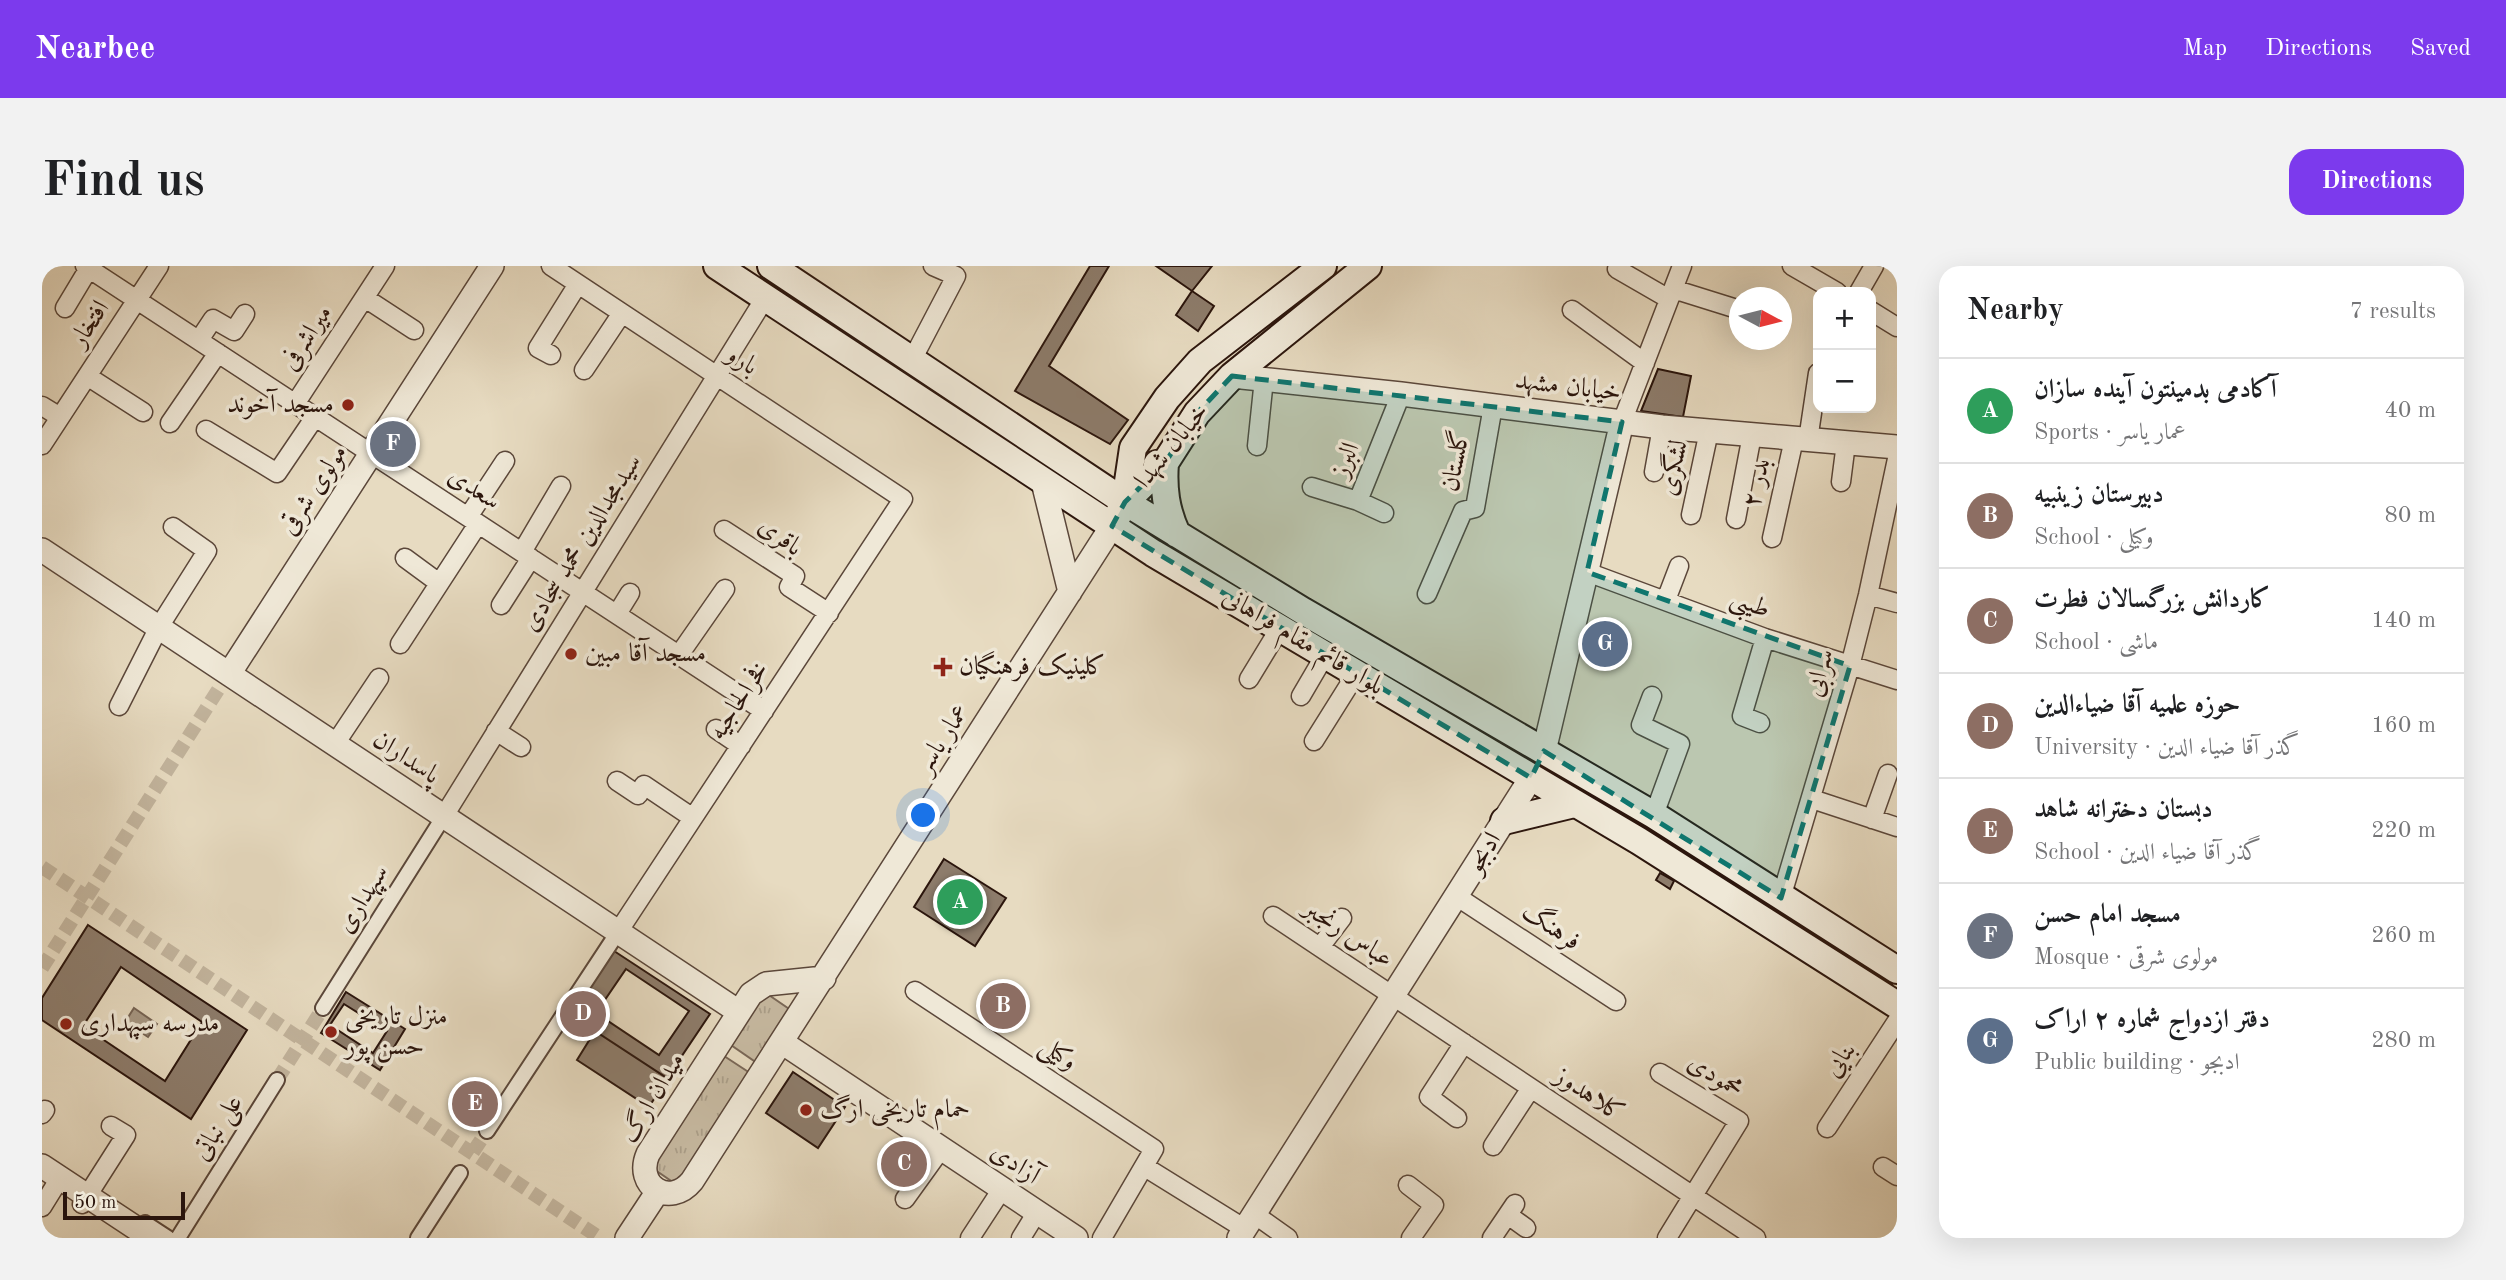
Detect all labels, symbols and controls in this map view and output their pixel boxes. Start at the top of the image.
text: Nearbee [35,33,155,66]
text: Map [2183,37,2227,61]
text: Directions [2265,37,2372,61]
text: Saved [2410,37,2471,61]
button: Directions [2289,149,2464,215]
text: Find us [42,158,205,207]
north arrow [1729,287,1792,350]
map controls [1813,287,1876,413]
button: + [1813,287,1876,350]
street label: افتخار [64,296,115,355]
text: Nearby [1967,296,2064,326]
street label: میراشرفی [276,300,339,376]
text: 7 results [2350,300,2436,323]
street label: بارو [719,340,762,381]
button: − [1813,350,1876,413]
street label: خیابان مشهد [1513,368,1622,408]
text: آکادمی بدمینتون آینده سازان [2034,377,2277,403]
place label: مسجد آخوند [227,388,334,420]
marker: مسجد آخوند [340,397,356,413]
street label: خیابان شهدا [1130,399,1215,495]
text: A [1981,399,1999,422]
text: 40 m [2385,399,2436,422]
pin: F [370,418,416,470]
text: Sports · عمار یاسر [2034,421,2186,444]
street label: گلستان [1433,427,1475,494]
street label: لشگری [1652,437,1694,498]
street label: البرز [1326,439,1366,484]
street label: مولوی شرقی [275,440,354,541]
street label: سیدمجدالدین محمد سجادی [517,450,647,636]
street label: بدر ۲ [1739,456,1776,510]
street label: سعدی [443,463,505,515]
text: دبیرستان زینبیه [2034,482,2164,508]
text: B [1982,504,1998,527]
text: 80 m [2385,504,2436,527]
street label: باقری [752,513,807,563]
text: School · وکیلی [2034,526,2153,549]
street label: بلوار قائم مقام فراهانی [1214,584,1388,707]
street label: طیبی [1725,585,1773,629]
text: کاردانش بزرگسالان فطرت [2034,587,2271,613]
text: C [1982,609,1998,632]
text: 140 m [2371,609,2436,632]
pin: G [1582,618,1628,670]
text: School · ماشی [2034,631,2158,654]
place label: مسجد آقا مبین [585,637,706,668]
marker: مسجد آقا مبین [563,646,579,662]
street label: سرابی [1801,646,1843,701]
place label: کلینیک فرهنگیان [959,651,1106,682]
street label: فخرالحاجیه [704,657,775,746]
marker: کلینیک فرهنگیان [933,657,953,677]
text: حوزه علمیه آقا ضیاءالدین [2034,692,2241,718]
street label: عمار یاسر [910,700,976,782]
text: D [1981,714,1999,737]
text: 160 m [2371,714,2436,737]
street label: پاسداران [366,726,445,793]
text: University · گذر آقا ضیاء الدین [2034,736,2299,759]
text: دبستان دخترانه شاهد [2034,797,2213,823]
your location [906,798,940,832]
text: E [1982,819,1998,842]
text: 220 m [2371,819,2436,842]
street label: ادبجو [1460,828,1508,882]
text: School · گذر آقا ضیاء الدین [2034,841,2261,864]
street label: سپهداری [332,860,396,939]
pin: A [937,876,983,928]
street label: عباس رنجبر [1296,893,1397,974]
street label: فرهنگ [1516,894,1588,957]
text: مسجد امام حسن [2034,902,2181,928]
text: F [1982,924,1998,947]
text: 260 m [2371,924,2436,947]
text: Mosque · مولوی شرقی [2034,946,2218,969]
pin: B [980,980,1026,1032]
pin: D [560,988,606,1040]
place label: منزل تاریخی حسن پور [342,1004,448,1064]
text: دفتر ازدواج شماره ۲ اراک [2034,1007,2270,1033]
place label: مدرسه سپهداری [80,1011,219,1040]
marker: مدرسه سپهداری [58,1016,74,1032]
marker: منزل تاریخی حسن پور [323,1024,339,1040]
text: G [1982,1029,1998,1052]
text: 280 m [2371,1029,2436,1052]
street label: وکیلی [1033,1033,1081,1079]
street label: بنایی [1819,1038,1862,1083]
street label: میدان ارگ [614,1047,691,1148]
street label: محمودی [1682,1049,1747,1104]
text: Public building · ادبجو [2034,1051,2240,1074]
street label: کلاهدوز [1547,1060,1629,1128]
pin: E [452,1078,498,1130]
street label: علی نباتی [188,1091,251,1167]
place label: حمام تاریخی ارگ [820,1094,970,1131]
marker: حمام تاریخی ارگ [798,1102,814,1118]
street label: آزادی [985,1135,1049,1192]
pin: C [881,1138,927,1190]
scale bar [63,1189,186,1221]
text: 50 m [74,1194,116,1213]

